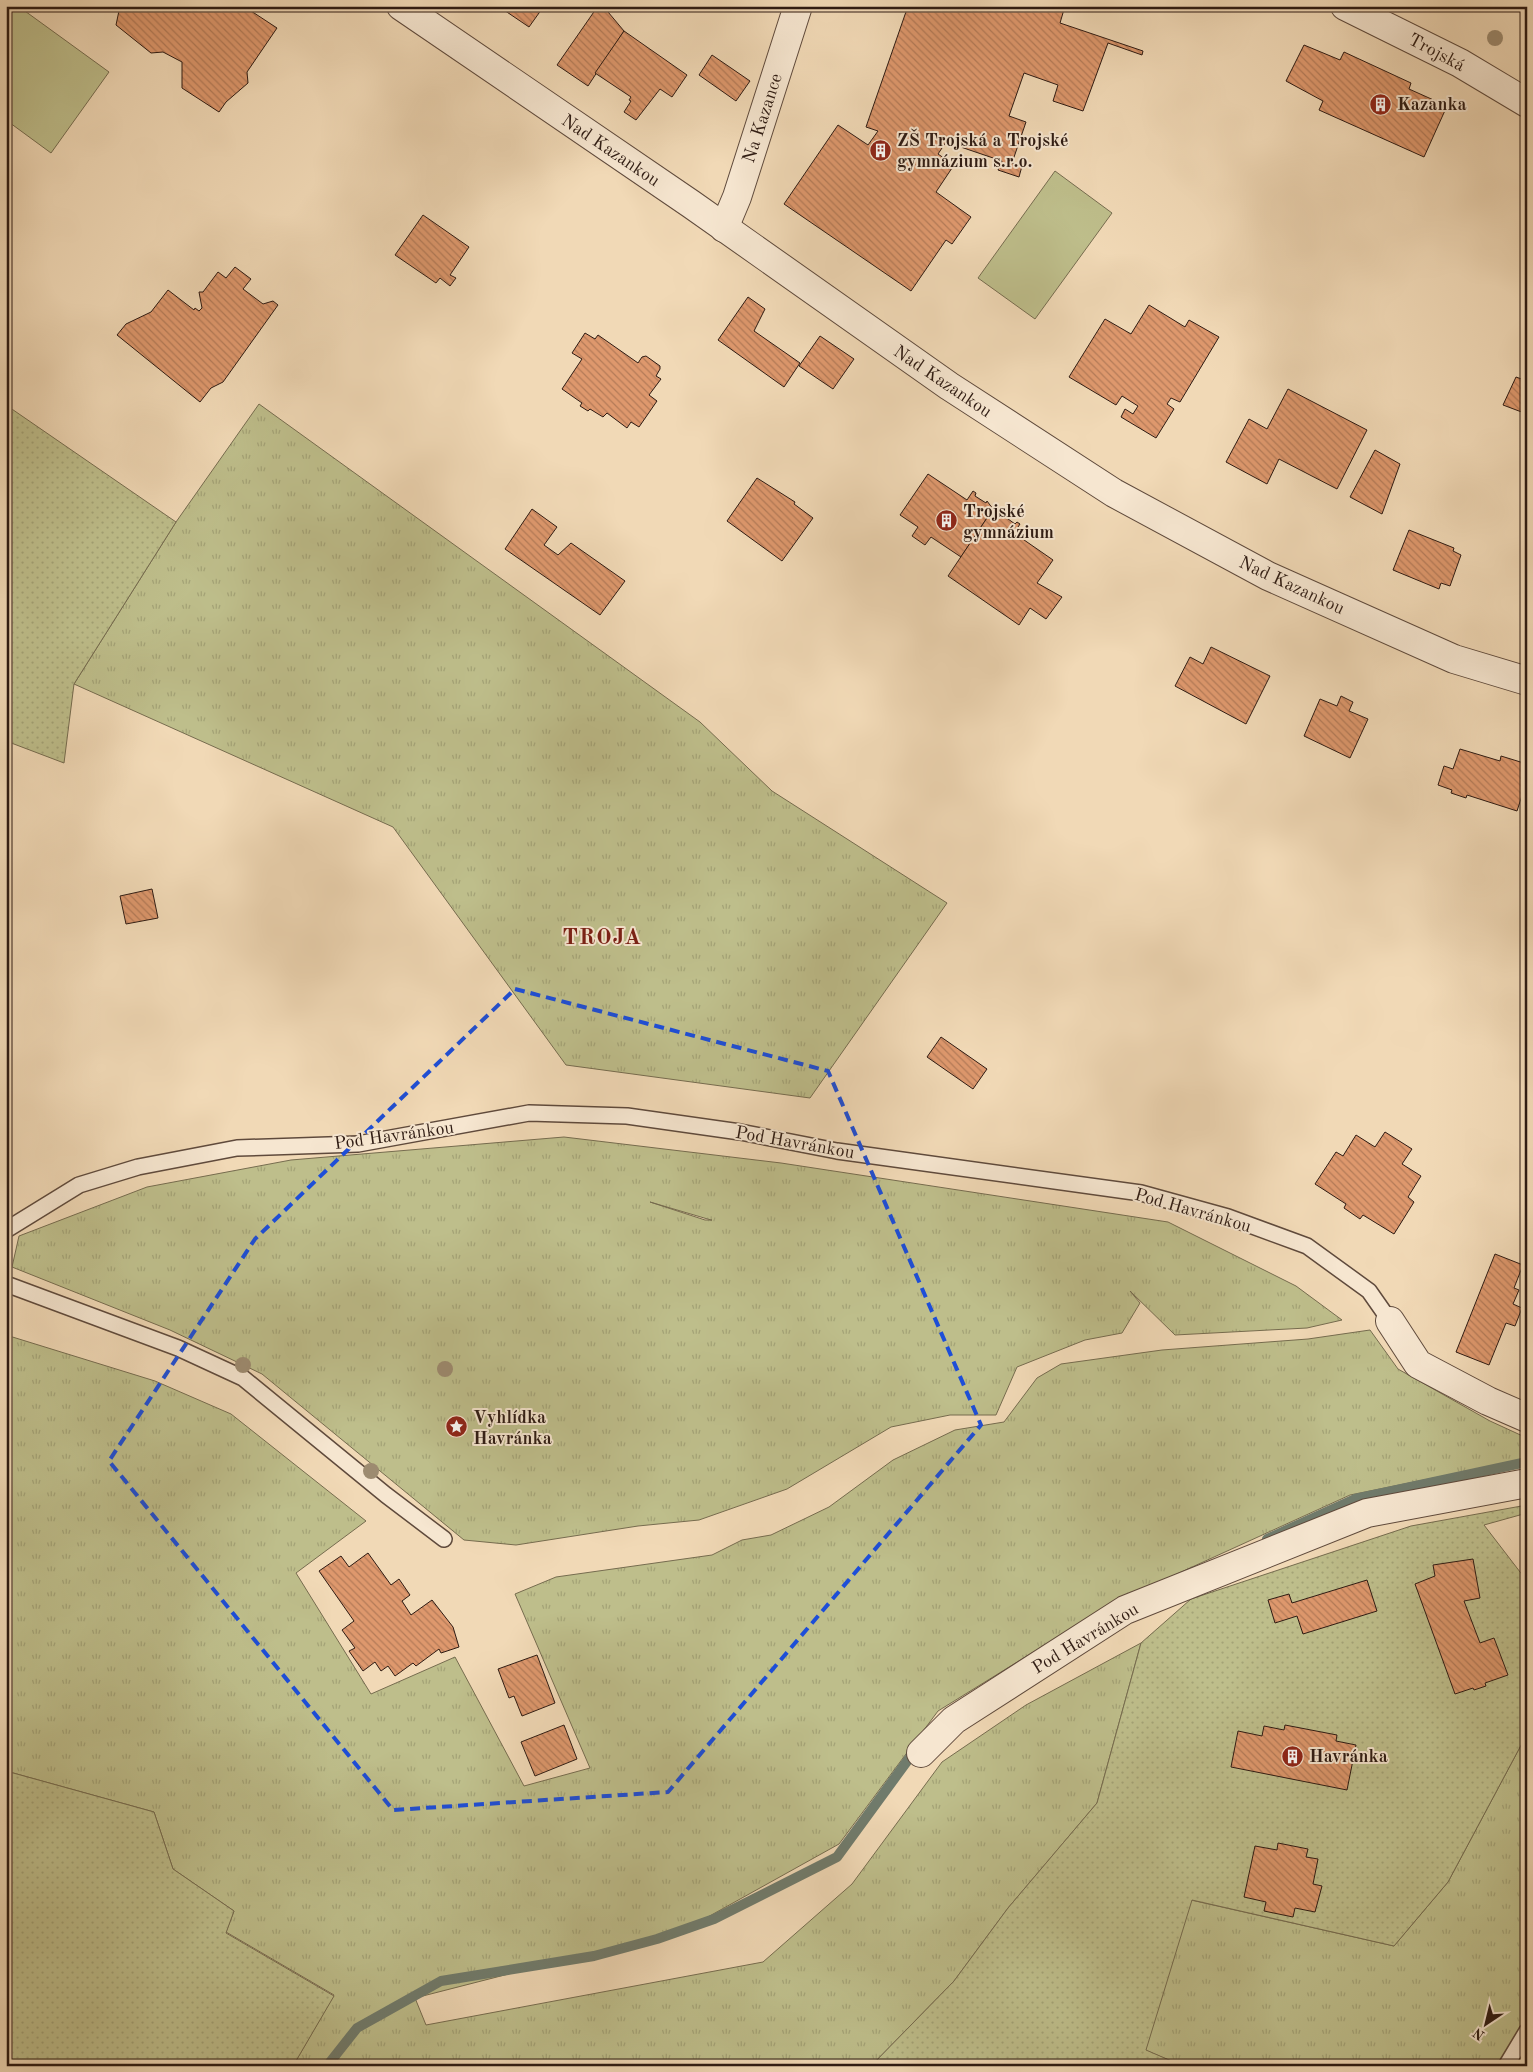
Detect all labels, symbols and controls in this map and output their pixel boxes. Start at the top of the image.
street label: Trojská [1405,31,1468,75]
street label: Na Kazance [740,71,786,165]
building icon: Kazanka [1369,92,1393,116]
place label: Kazanka [1397,96,1467,114]
street label: Nad Kazankou [558,111,663,190]
place label: ZŠ Trojská a Trojské gymnázium s.r.o. [897,128,1069,171]
building icon: ZŠ Trojská a Trojské gymnázium s.r.o. [869,138,893,162]
street label: Nad Kazankou [890,342,995,421]
place label: Trojské gymnázium [963,503,1054,542]
building icon: Trojské gymnázium [935,509,959,533]
street label: Nad Kazankou [1236,554,1347,618]
district label: TROJA [562,927,642,949]
street label: Pod Havránkou [333,1119,455,1153]
street label: Pod Havránkou [734,1124,856,1162]
street label: Pod Havránkou [1132,1186,1254,1236]
place label: Vyhlídka Havránka [473,1409,552,1448]
place icon: Vyhlídka Havránka [445,1415,469,1439]
street label: Pod Havránkou [1029,1600,1142,1678]
building icon: Havránka [1281,1744,1305,1768]
place label: Havránka [1309,1748,1388,1766]
north arrow [1460,2000,1510,2050]
text: N [1470,2025,1488,2043]

